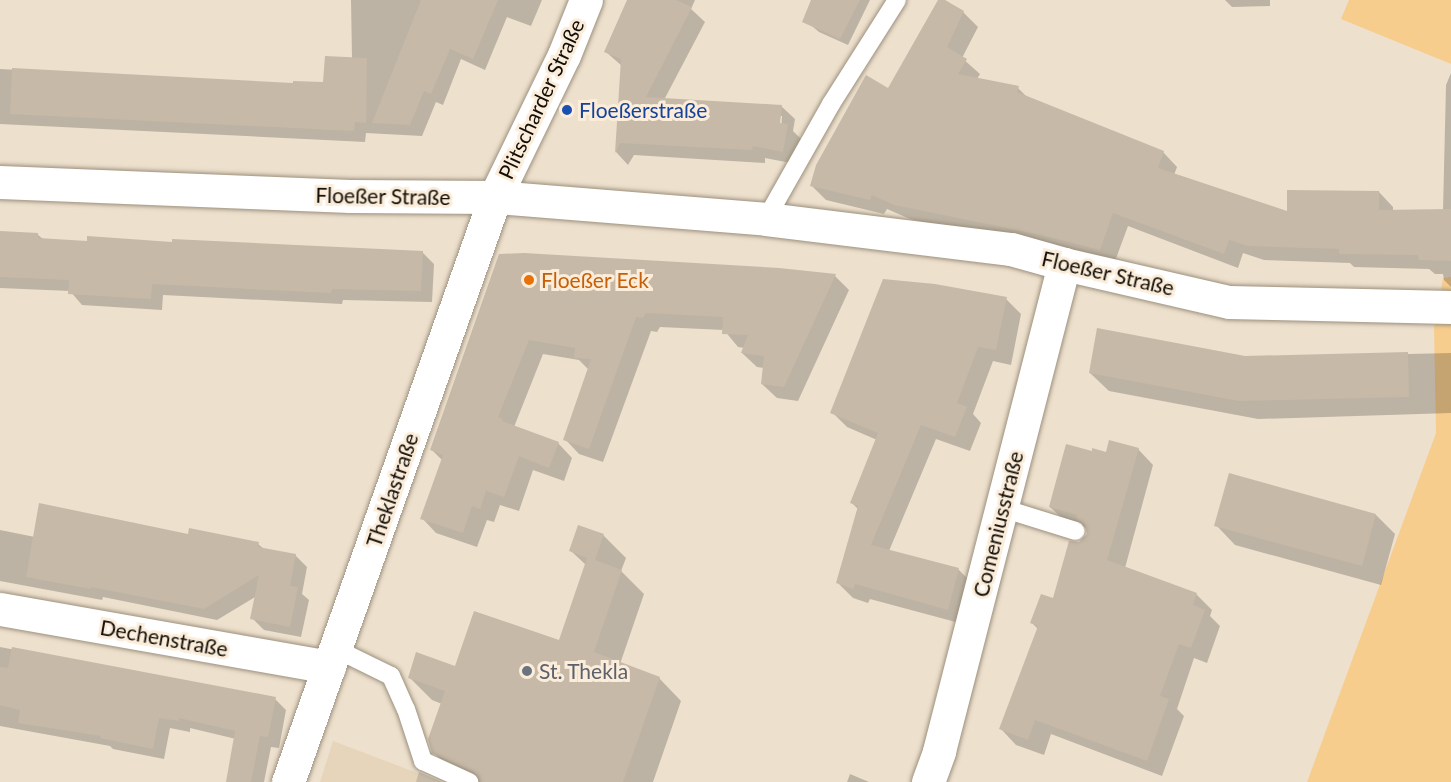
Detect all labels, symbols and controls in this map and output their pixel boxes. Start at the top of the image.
street label: Plitscharder Straße [493,15,589,183]
place label: Floeßerstraße [579,97,707,123]
marker: Floeßerstraße [560,103,574,117]
street label: Floeßer Straße [315,182,451,210]
street label: Floeßer Straße [1039,245,1177,301]
place label: Floeßer Eck [541,267,649,293]
marker: Floeßer Eck [522,273,536,287]
street label: Theklastraße [361,430,423,550]
street label: Comeniusstraße [968,448,1028,600]
street label: Dechenstraße [98,614,230,662]
place label: St. Thekla [539,658,629,684]
marker: St. Thekla [520,664,534,678]

